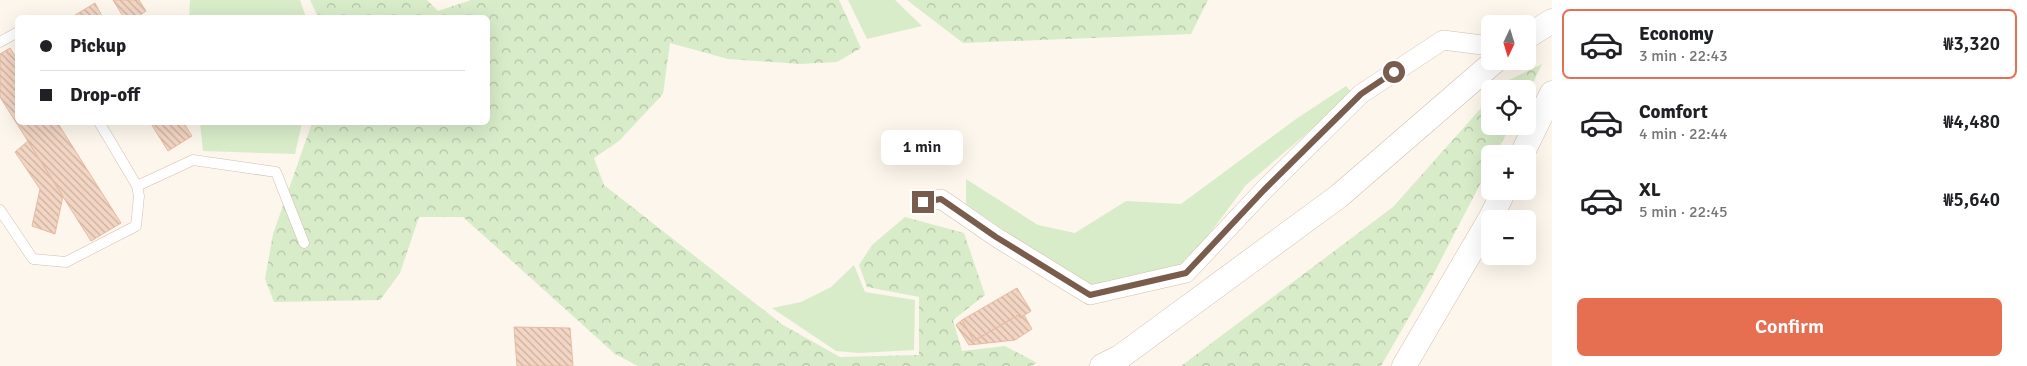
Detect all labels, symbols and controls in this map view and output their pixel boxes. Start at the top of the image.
north arrow [1481,15,1536,70]
map controls [1481,15,1536,265]
icon: car [1579,22,1624,67]
text: Economy [1639,22,1713,46]
text: ₩3,320 [1943,32,2000,56]
text: Pickup [70,34,126,58]
text: 3 min · 22:43 [1639,46,1728,66]
route start [1383,61,1405,83]
button: locate [1481,80,1536,135]
text: Drop-off [70,83,140,107]
icon: car [1579,100,1624,145]
text: Comfort [1639,100,1708,124]
text: ₩4,480 [1943,110,2000,134]
text: 4 min · 22:44 [1639,124,1728,144]
callout: 1 min [882,130,964,164]
text: 1 min [903,137,941,157]
button: + [1481,145,1536,200]
icon: car [1579,178,1624,223]
text: XL [1639,178,1661,202]
text: ₩5,640 [1943,188,2000,212]
route end [912,191,934,213]
text: 5 min · 22:45 [1639,202,1728,222]
button: − [1481,210,1536,265]
button: Confirm [1577,298,2002,356]

